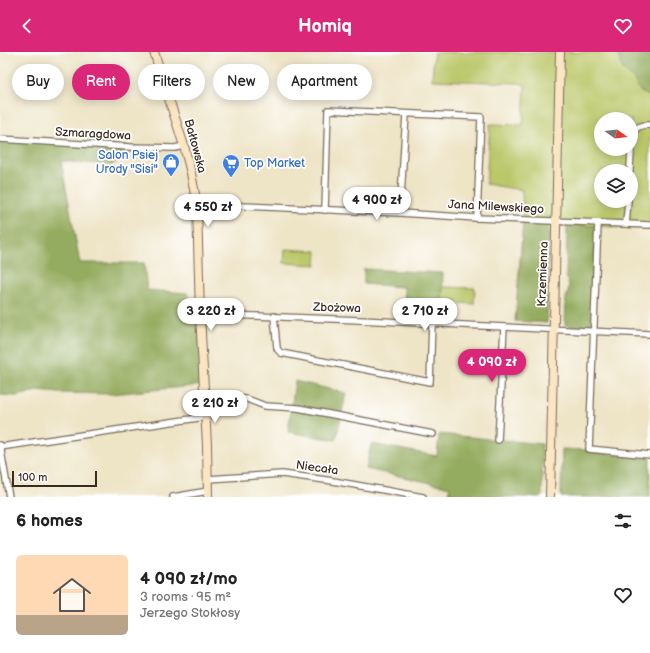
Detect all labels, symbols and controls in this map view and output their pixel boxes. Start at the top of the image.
icon: back [16,15,38,37]
icon: heart [612,15,634,37]
text: Homiq [298,16,352,37]
chip: Buy [12,64,64,100]
chip: Rent [72,64,130,100]
chip: Filters [138,64,205,100]
chip: New [213,64,269,100]
chip: Apartment [277,64,372,100]
north arrow [594,112,638,156]
map controls [594,112,638,208]
street label: Bałtowska [181,117,209,175]
street label: Szmaragdowa [55,125,132,143]
place label: Salon Psiej Urody "Sisi" [96,148,158,177]
shop icon: Salon Psiej Urody "Sisi" [161,152,181,177]
supermarket icon: Top Market [221,153,241,178]
place label: Top Market [244,156,305,171]
button: layers [594,164,638,208]
pin: 4 900 zł [336,187,418,221]
text: 4 900 zł [352,192,402,208]
pin: 4 550 zł [167,194,249,228]
street label: Jana Milewskiego [448,197,545,217]
text: 4 550 zł [183,199,233,215]
street label: Krzemienna [534,241,552,307]
pin: 3 220 zł [170,298,252,332]
pin: 2 710 zł [384,298,466,332]
street label: Zbożowa [312,300,361,316]
text: 3 220 zł [186,303,236,319]
text: 2 710 zł [402,303,448,319]
pin: 4 090 zł [451,349,533,383]
text: 4 090 zł [467,354,517,370]
pin: 2 210 zł [174,390,256,424]
text: 2 210 zł [191,395,239,411]
street label: Niecała [295,458,339,478]
scale bar [12,469,97,488]
text: 100 m [18,471,47,484]
icon: filters [612,510,634,532]
text: 6 homes [16,511,83,531]
text: 4 090 zł/mo [140,569,237,589]
icon: home [48,571,96,619]
icon: heart [612,584,634,606]
text: 3 rooms · 95 m² [140,589,231,605]
text: Jerzego Stokłosy [140,605,240,621]

